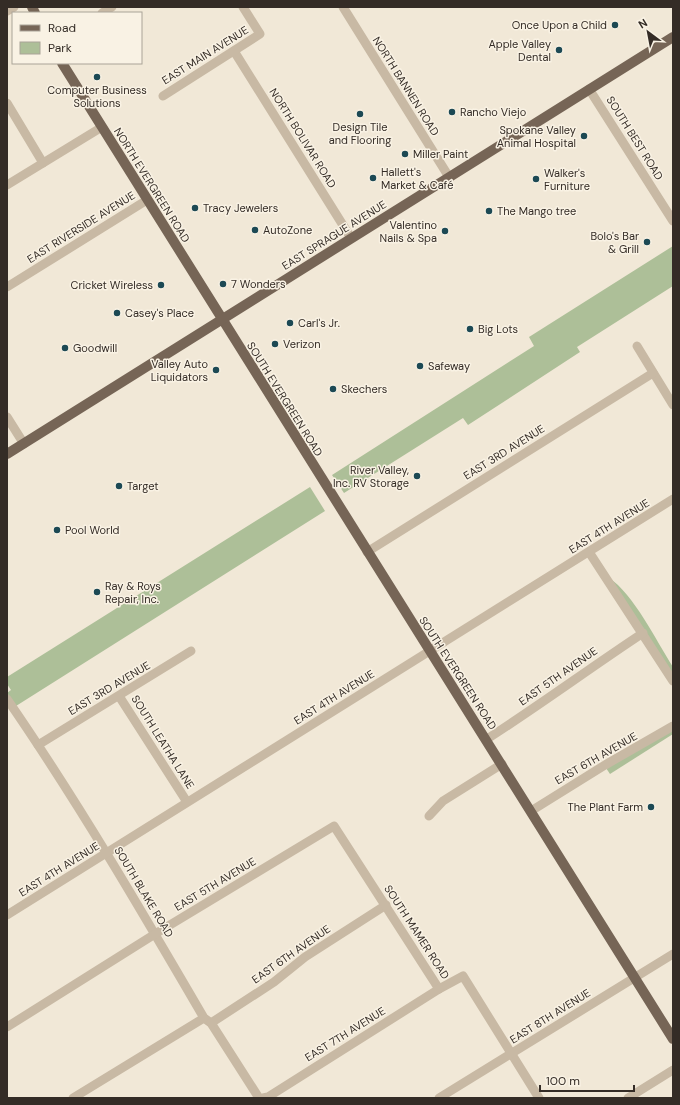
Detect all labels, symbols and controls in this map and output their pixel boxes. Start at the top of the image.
legend [12,12,142,64]
north arrow [628,12,668,52]
text: N [636,15,650,32]
place label: Once Upon a Child [512,18,607,32]
text: Road [48,20,76,36]
marker: Once Upon a Child [610,20,620,30]
street label: EAST MAIN AVENUE [159,23,251,87]
street label: NORTH BANNEN ROAD [370,34,442,139]
place label: Apple Valley Dental [489,37,551,64]
text: Park [48,40,72,56]
marker: Apple Valley Dental [554,45,564,55]
marker: Computer Business Solutions [92,72,102,82]
place label: Computer Business Solutions [47,83,147,110]
street label: NORTH BOLIVAR ROAD [267,85,340,191]
street label: SOUTH BEST ROAD [604,93,667,183]
place label: Rancho Viejo [460,105,526,119]
marker: Rancho Viejo [447,107,457,117]
marker: Design Tile and Flooring [355,109,365,119]
place label: Design Tile and Flooring [329,120,391,147]
place label: Spokane Valley Animal Hospital [497,123,576,150]
street label: NORTH EVERGREEN ROAD [111,125,193,245]
marker: Spokane Valley Animal Hospital [579,131,589,141]
place label: Miller Paint [413,147,468,161]
marker: Miller Paint [400,149,410,159]
place label: Hallett's Market & Café [381,165,453,192]
place label: Walker's Furniture [544,166,590,193]
marker: Hallett's Market & Café [368,173,378,183]
marker: Walker's Furniture [531,174,541,184]
street label: EAST RIVERSIDE AVENUE [24,188,138,266]
street label: EAST SPRAGUE AVENUE [279,197,389,273]
place label: Tracy Jewelers [203,201,278,215]
marker: Tracy Jewelers [190,203,200,213]
place label: The Mango tree [497,204,576,218]
marker: The Mango tree [484,206,494,216]
place label: Valentino Nails & Spa [380,218,437,245]
place label: AutoZone [263,223,312,237]
marker: AutoZone [250,225,260,235]
marker: Valentino Nails & Spa [440,226,450,236]
place label: Bolo's Bar & Grill [590,229,639,256]
marker: Bolo's Bar & Grill [642,237,652,247]
place label: 7 Wonders [231,277,285,291]
place label: Cricket Wireless [71,278,153,292]
marker: 7 Wonders [218,279,228,289]
marker: Cricket Wireless [156,280,166,290]
place label: Casey's Place [125,306,194,320]
marker: Casey's Place [112,308,122,318]
place label: Carl's Jr. [298,316,340,330]
marker: Carl's Jr. [285,318,295,328]
place label: Big Lots [478,322,518,336]
marker: Big Lots [465,324,475,334]
place label: Verizon [283,337,320,351]
street label: SOUTH EVERGREEN ROAD [244,339,326,459]
marker: Verizon [270,339,280,349]
place label: Goodwill [73,341,117,355]
marker: Goodwill [60,343,70,353]
place label: Valley Auto Liquidators [151,357,208,384]
place label: Safeway [428,359,470,373]
marker: Safeway [415,361,425,371]
marker: Valley Auto Liquidators [211,365,221,375]
place label: Skechers [341,382,387,396]
marker: Skechers [328,384,338,394]
street label: EAST 3RD AVENUE [461,421,547,483]
place label: River Valley, Inc. RV Storage [333,463,409,490]
marker: River Valley, Inc. RV Storage [412,471,422,481]
place label: Target [127,479,159,493]
marker: Target [114,481,124,491]
street label: EAST 4TH AVENUE [566,496,652,556]
place label: Pool World [65,523,120,537]
marker: Pool World [52,525,62,535]
place label: Ray & Roys Repair, Inc. [105,579,161,606]
marker: Ray & Roys Repair, Inc. [92,587,102,597]
street label: SOUTH EVERGREEN ROAD [416,614,500,733]
street label: EAST 5TH AVENUE [516,644,600,708]
street label: EAST 3RD AVENUE [65,658,153,718]
street label: EAST 4TH AVENUE [291,667,377,727]
street label: SOUTH LEATHA LANE [128,693,198,791]
street label: EAST 6TH AVENUE [552,729,640,787]
place label: The Plant Farm [568,800,643,814]
marker: The Plant Farm [646,802,656,812]
street label: EAST 4TH AVENUE [16,839,102,899]
street label: SOUTH BLAKE ROAD [111,844,177,940]
street label: EAST 5TH AVENUE [172,854,258,914]
street label: SOUTH MAMER ROAD [381,882,453,982]
street label: EAST 6TH AVENUE [249,922,333,986]
street label: EAST 8TH AVENUE [507,986,593,1046]
street label: EAST 7TH AVENUE [302,1004,388,1064]
scale bar [540,1067,634,1093]
text: 100 m [546,1073,580,1089]

